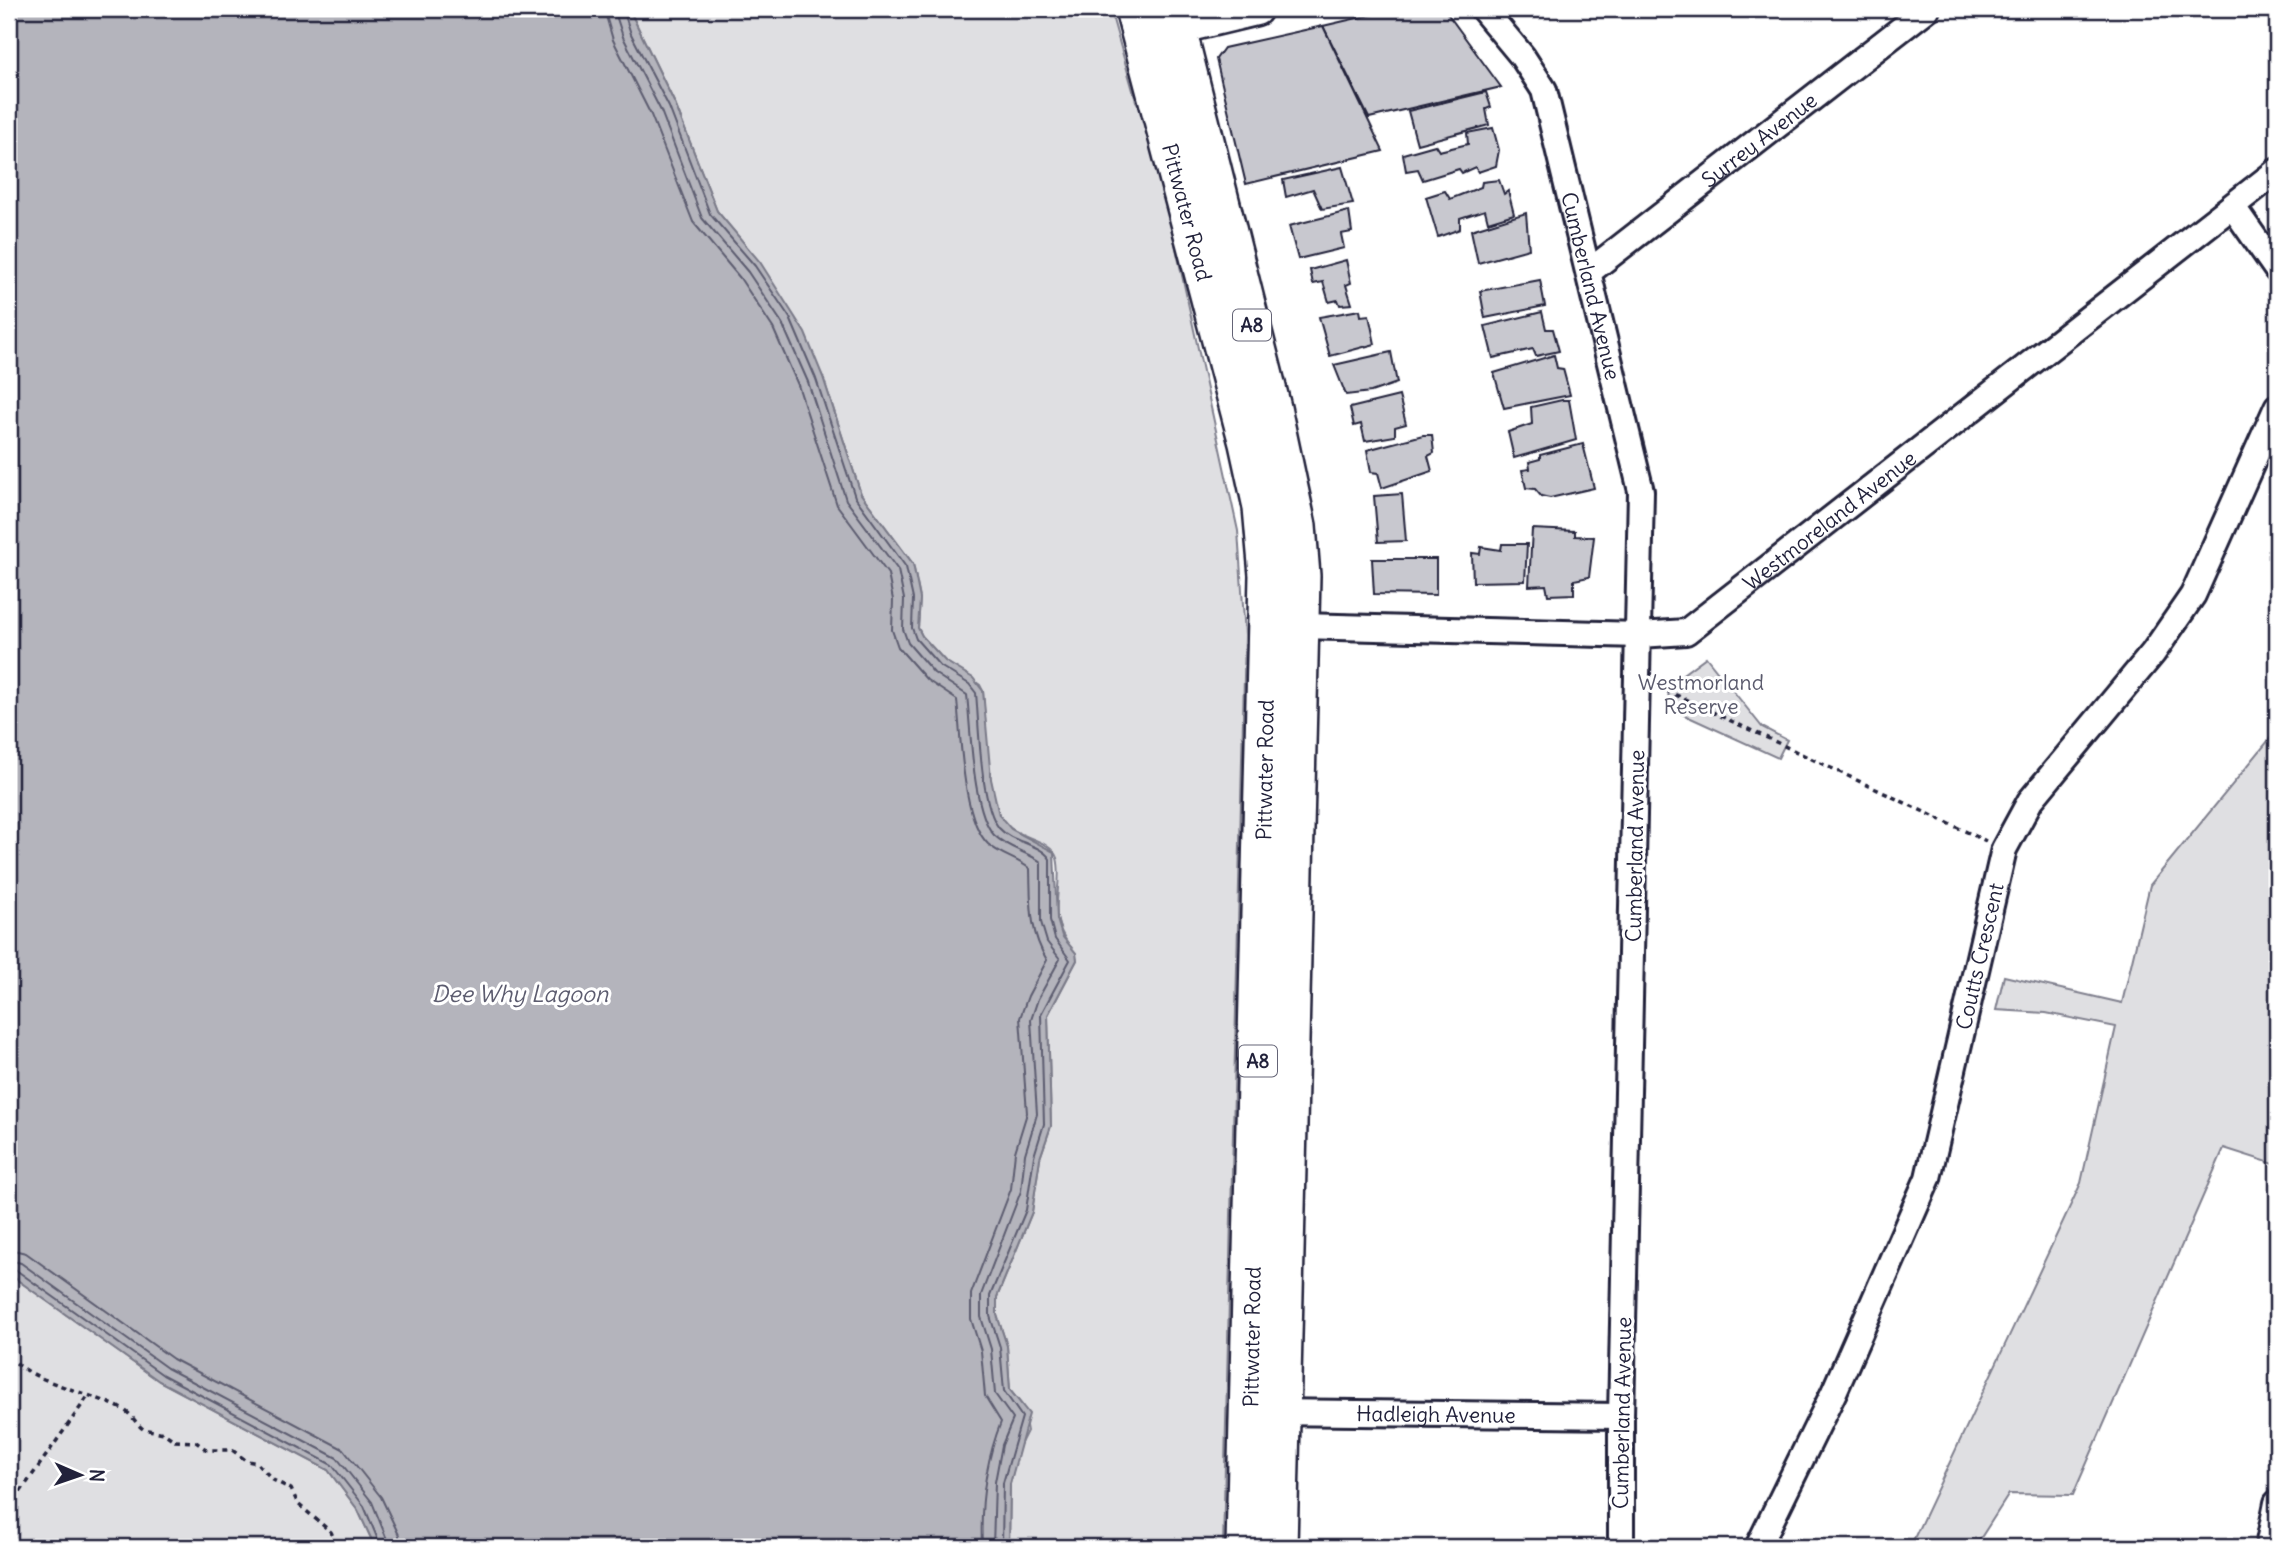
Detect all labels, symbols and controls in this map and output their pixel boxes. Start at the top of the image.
street label: Surrey Avenue [1696,86,1822,193]
street label: Pittwater Road [1156,140,1218,284]
street label: Cumberland Avenue [1556,189,1627,382]
road number: A8 [1233,310,1271,340]
street label: Westmoreland Avenue [1737,444,1921,596]
park label: Westmorland Reserve [1638,669,1764,720]
street label: Pittwater Road [1250,699,1280,841]
street label: Cumberland Avenue [1620,750,1650,942]
street label: Coutts Crescent [1949,880,2009,1032]
water label: Dee Why Lagoon [432,979,609,1008]
road number: A8 [1239,1046,1277,1077]
street label: Pittwater Road [1237,1266,1267,1408]
street label: Cumberland Avenue [1607,1317,1637,1509]
street label: Hadleigh Avenue [1356,1400,1516,1428]
north arrow [46,1440,116,1510]
text: N [85,1469,109,1483]

